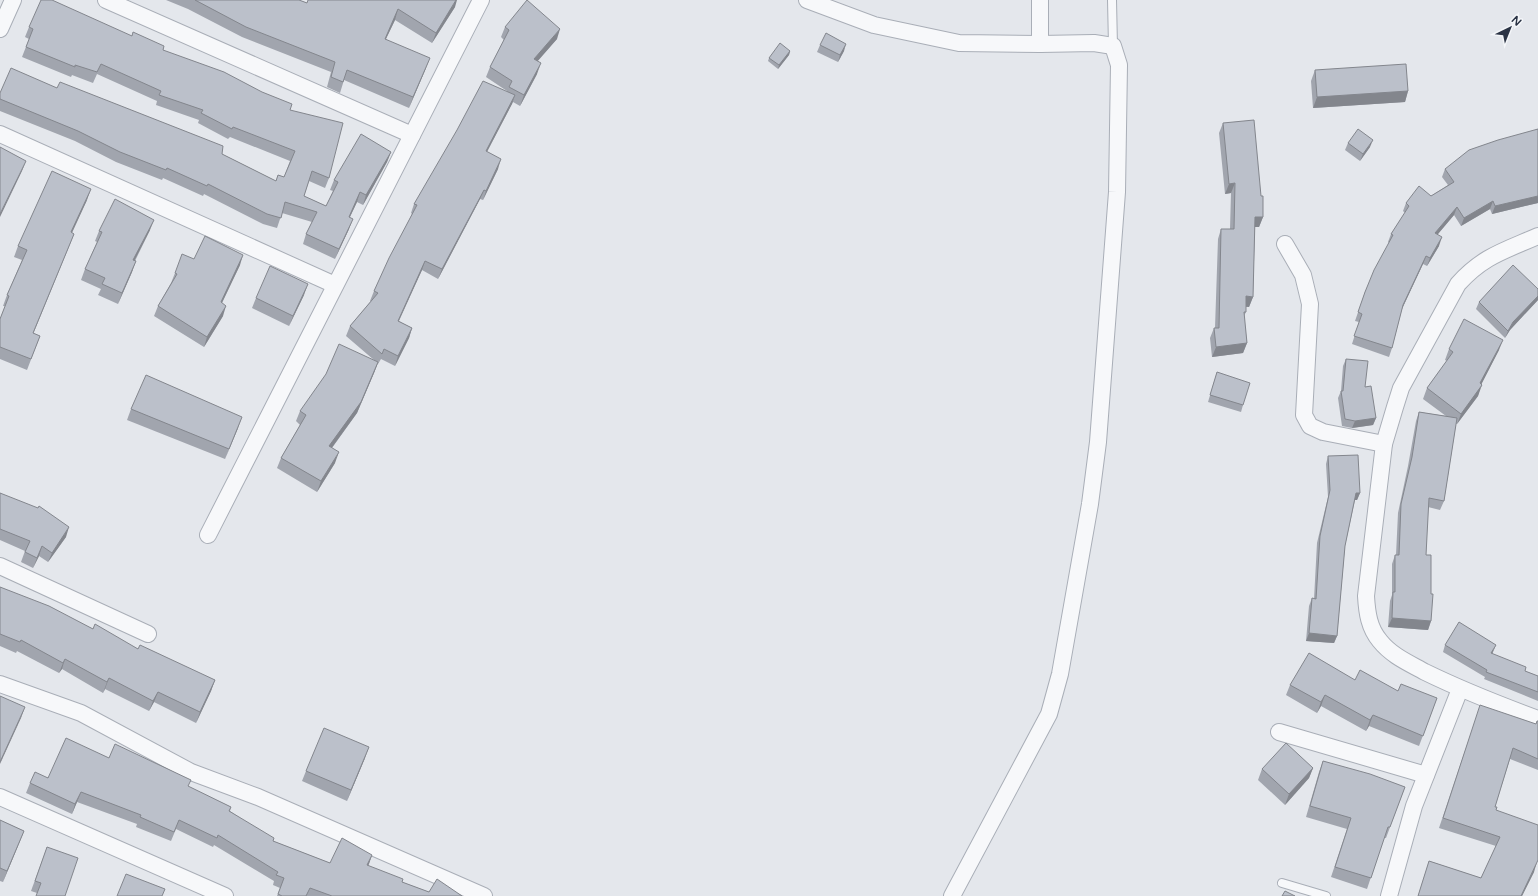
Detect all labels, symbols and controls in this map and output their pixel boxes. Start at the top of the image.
north arrow [1490,8,1530,48]
text: N [1509,13,1524,29]

